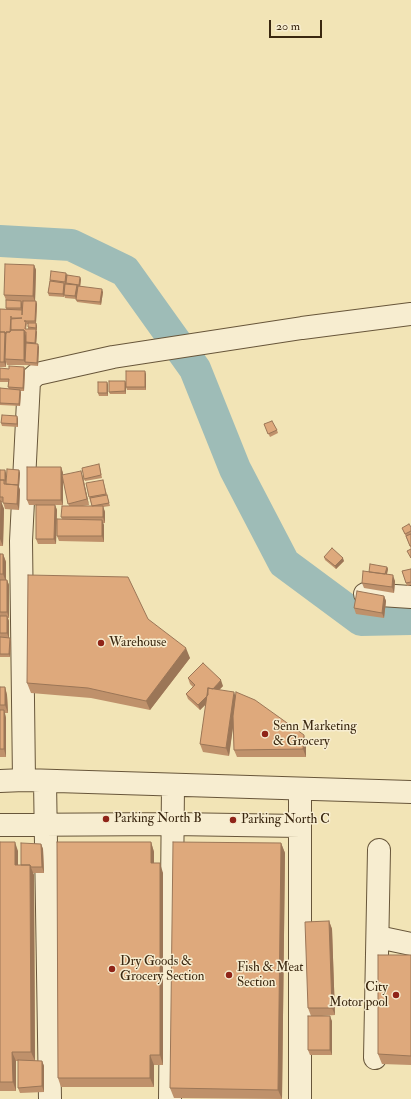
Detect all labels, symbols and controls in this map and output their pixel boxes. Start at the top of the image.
scale bar [271,12,324,38]
text: 20 m [276,19,300,34]
place label: Warehouse [109,635,166,651]
marker: Warehouse [96,638,106,648]
place label: Senn Marketing & Grocery [273,719,357,750]
marker: Senn Marketing & Grocery [260,729,270,739]
place label: Parking North B [114,811,202,827]
place label: Parking North C [241,812,330,828]
marker: Parking North B [101,814,111,824]
marker: Parking North C [228,815,238,825]
place label: Dry Goods & Grocery Section [120,954,204,985]
place label: Fish & Meat Section [237,960,303,991]
marker: Dry Goods & Grocery Section [107,964,117,974]
marker: Fish & Meat Section [224,970,234,980]
place label: City Motor pool [329,980,388,1011]
marker: City Motor pool [391,990,401,1000]

